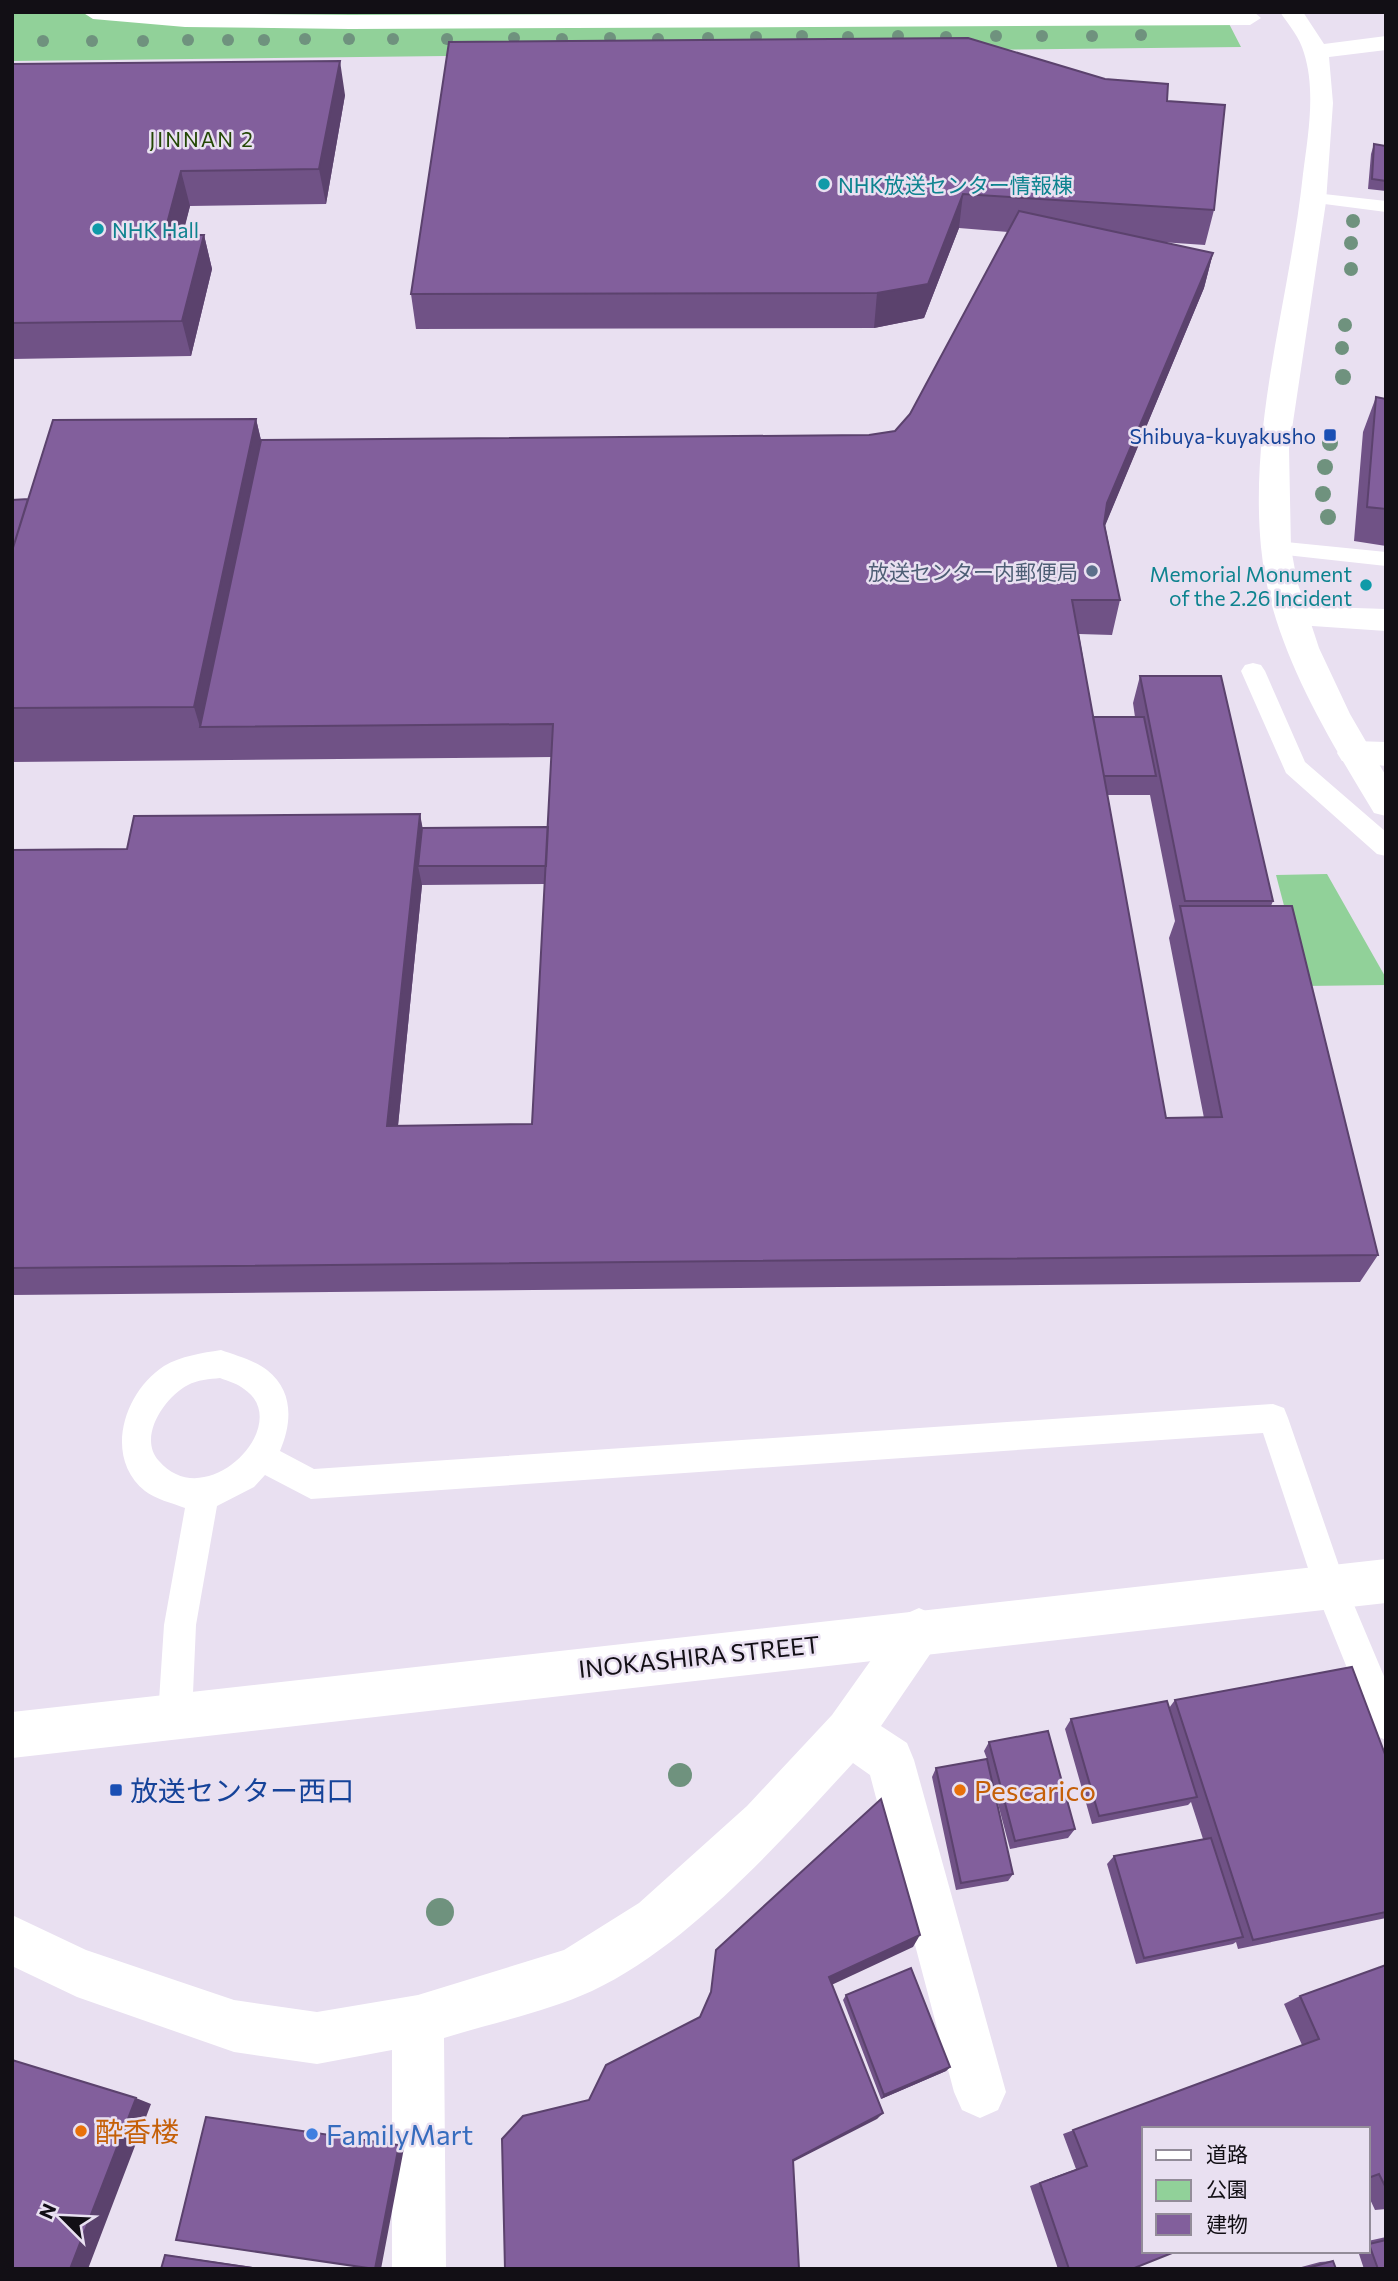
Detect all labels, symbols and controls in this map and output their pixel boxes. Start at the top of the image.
district label: JINNAN 2 [149,126,255,151]
place label: NHK放送センター情報棟 [838,172,1073,197]
marker: NHK放送センター情報棟 [816,176,832,192]
place label: NHK Hall [112,217,199,242]
marker: NHK Hall [90,221,106,237]
place label: Shibuya-kuyakusho [1130,423,1316,448]
marker: Shibuya-kuyakusho [1322,427,1338,443]
place label: 放送センター内郵便局 [868,559,1078,584]
place label: Memorial Monument of the 2.26 Incident [1149,561,1352,610]
marker: 放送センター内郵便局 [1084,563,1100,579]
marker: Memorial Monument of the 2.26 Incident [1358,577,1374,593]
street label: INOKASHIRA STREET [577,1629,821,1683]
place label: 放送センター西口 [130,1773,354,1807]
place label: Pescarico [974,1773,1096,1807]
marker: 放送センター西口 [108,1782,124,1798]
marker: Pescarico [952,1782,968,1798]
place label: 酔香楼 [95,2114,179,2148]
place label: FamilyMart [326,2117,473,2151]
marker: 酔香楼 [73,2123,89,2139]
marker: FamilyMart [304,2126,320,2142]
legend [1142,2127,1370,2253]
text: 道路 [1206,2141,1248,2166]
text: 公園 [1206,2176,1248,2201]
north arrow [28,2183,98,2253]
text: N [34,2200,60,2222]
text: 建物 [1206,2211,1248,2236]

